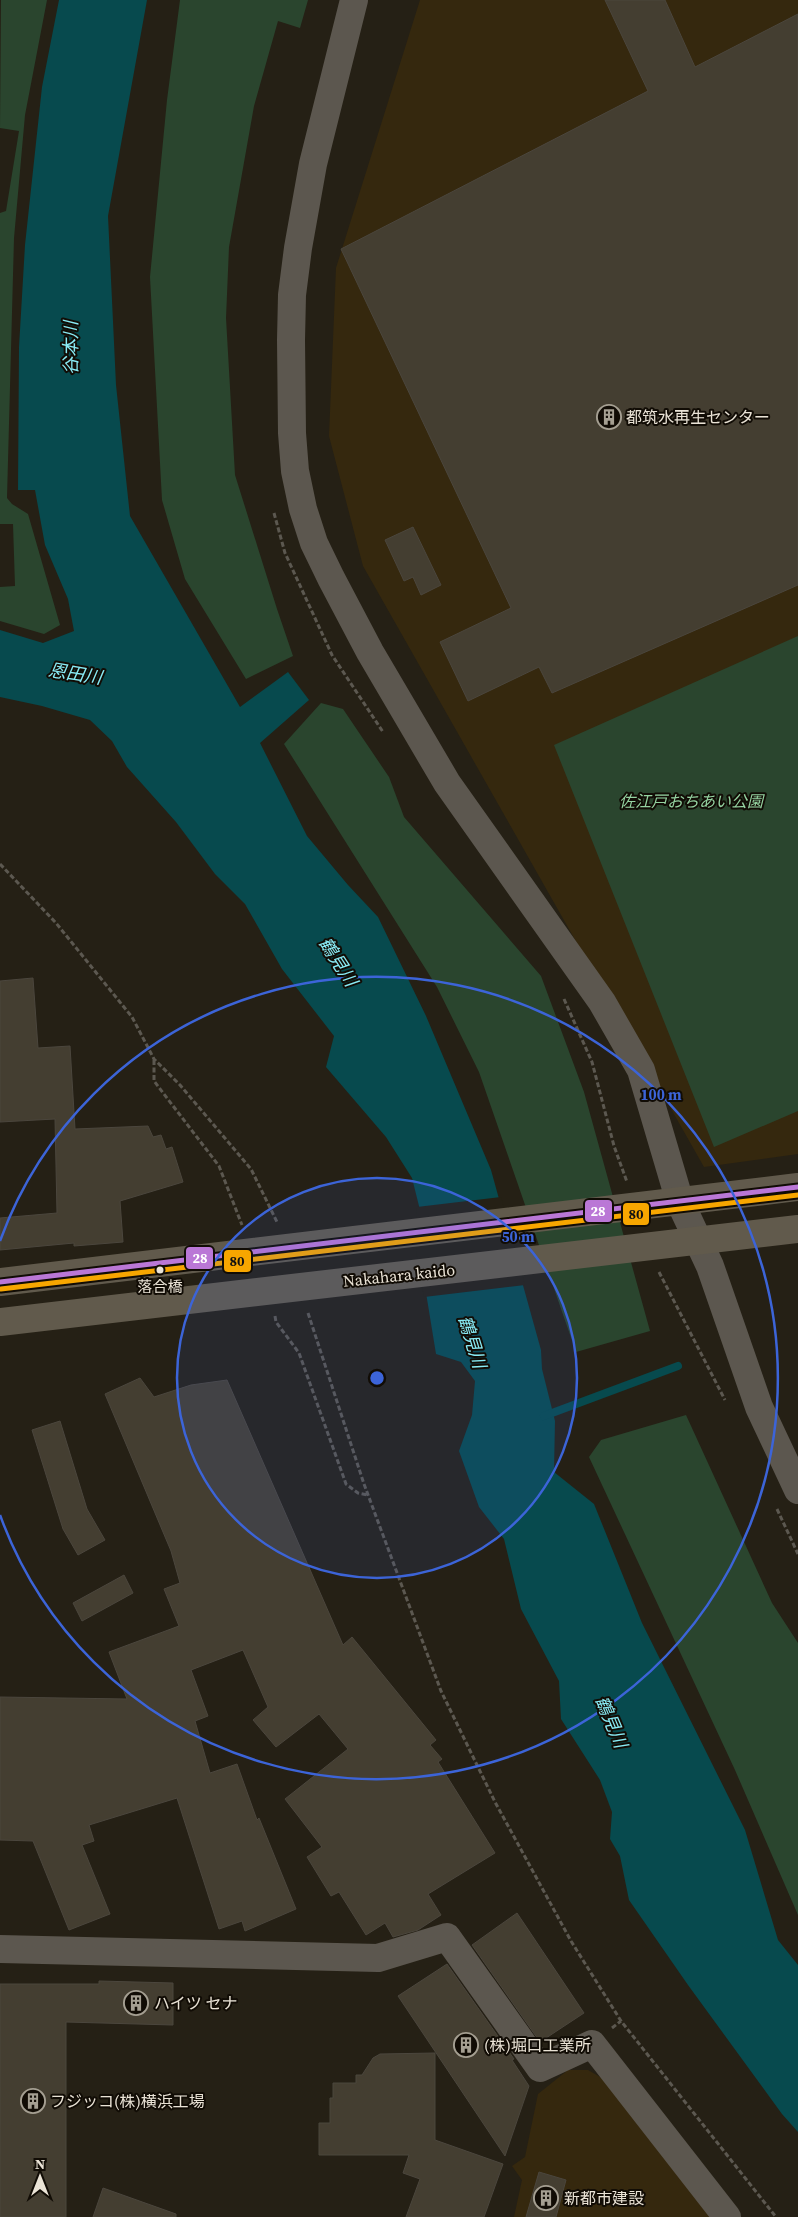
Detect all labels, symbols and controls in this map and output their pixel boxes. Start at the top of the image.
water label: 谷本川 [58,319,83,375]
building icon: 都筑水再生センター [596,404,622,430]
place label: 都筑水再生センター [626,406,770,428]
water label: 恩田川 [46,657,106,690]
park label: 佐江戸おちあい公園 [619,790,765,812]
water label: 鶴見川 [313,932,365,993]
text: 100 m [640,1084,682,1105]
line badge: 28 [584,1199,613,1223]
text: 28 [590,1201,606,1221]
line badge: 80 [622,1202,650,1226]
text: 80 [628,1204,644,1224]
text: 50 m [501,1226,535,1247]
line badge: 28 [185,1246,214,1270]
text: 28 [192,1248,208,1268]
line badge: 80 [223,1249,252,1273]
text: 80 [229,1251,245,1271]
street label: Nakahara kaido [342,1258,456,1292]
marker: 落合橋 [155,1265,165,1275]
place label: 落合橋 [137,1276,183,1297]
water label: 鶴見川 [453,1312,493,1373]
centre of rings [368,1369,386,1387]
water label: 鶴見川 [589,1692,634,1753]
building icon: ハイツ セナ [123,1990,149,2016]
place label: ハイツ セナ [154,1992,237,2014]
building icon: (株)堀口工業所 [453,2032,479,2058]
place label: (株)堀口工業所 [484,2034,591,2056]
building icon: フジッコ(株)横浜工場 [20,2088,46,2114]
place label: フジッコ(株)横浜工場 [50,2090,205,2112]
north arrow [15,2152,65,2202]
text: N [35,2154,45,2174]
building icon: 新都市建設 [533,2185,559,2211]
place label: 新都市建設 [564,2187,644,2209]

